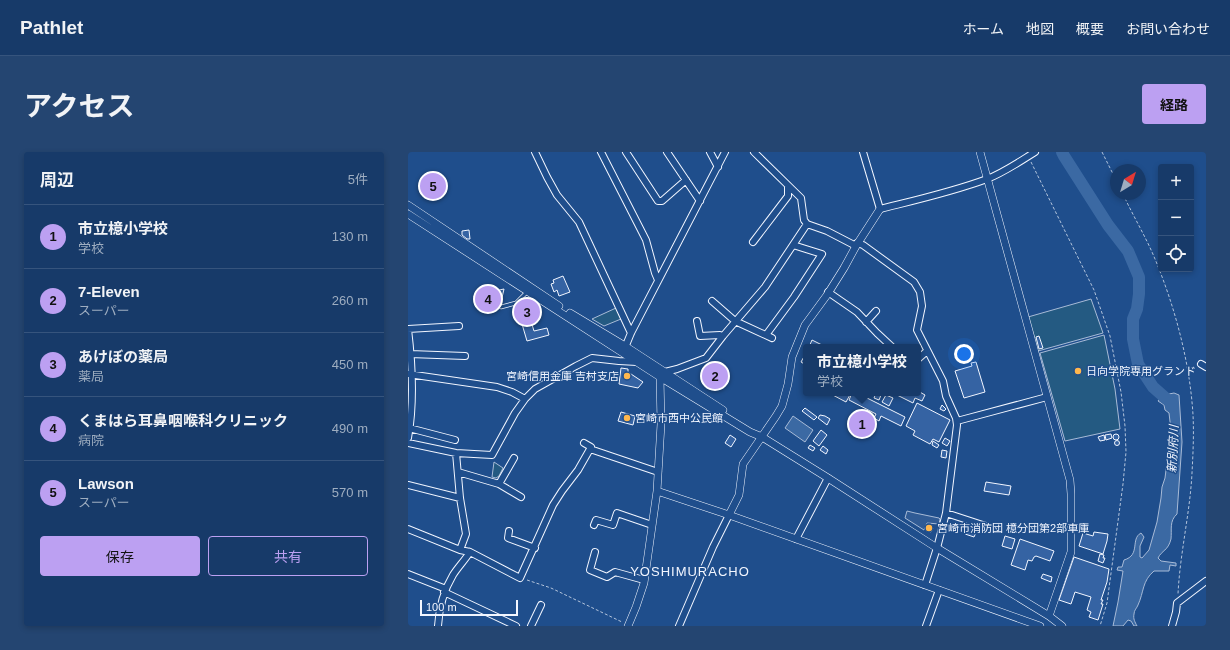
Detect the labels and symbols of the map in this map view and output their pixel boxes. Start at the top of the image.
north arrow [1110,164,1146,200]
pin: 5 [420,171,446,201]
pin: 4 [475,284,501,314]
pin: 3 [514,297,540,327]
your location [954,344,974,364]
pin: 2 [702,361,728,391]
place label: 日向学院専用グランド [1086,365,1196,377]
marker: 日向学院専用グランド [1073,366,1083,376]
place label: 宮崎信用金庫 吉村支店 [506,370,619,382]
marker: 宮崎信用金庫 吉村支店 [622,371,632,381]
pin: 1 [849,409,875,439]
place label: 宮崎市西中公民館 [635,412,723,424]
marker: 宮崎市西中公民館 [622,413,632,423]
water label: 新別府川 [1165,423,1181,473]
place label: 宮崎市消防団 檍分団第2部車庫 [937,522,1089,534]
marker: 宮崎市消防団 檍分団第2部車庫 [924,523,934,533]
district label: YOSHIMURACHO [630,564,750,579]
scale bar [420,598,518,617]

